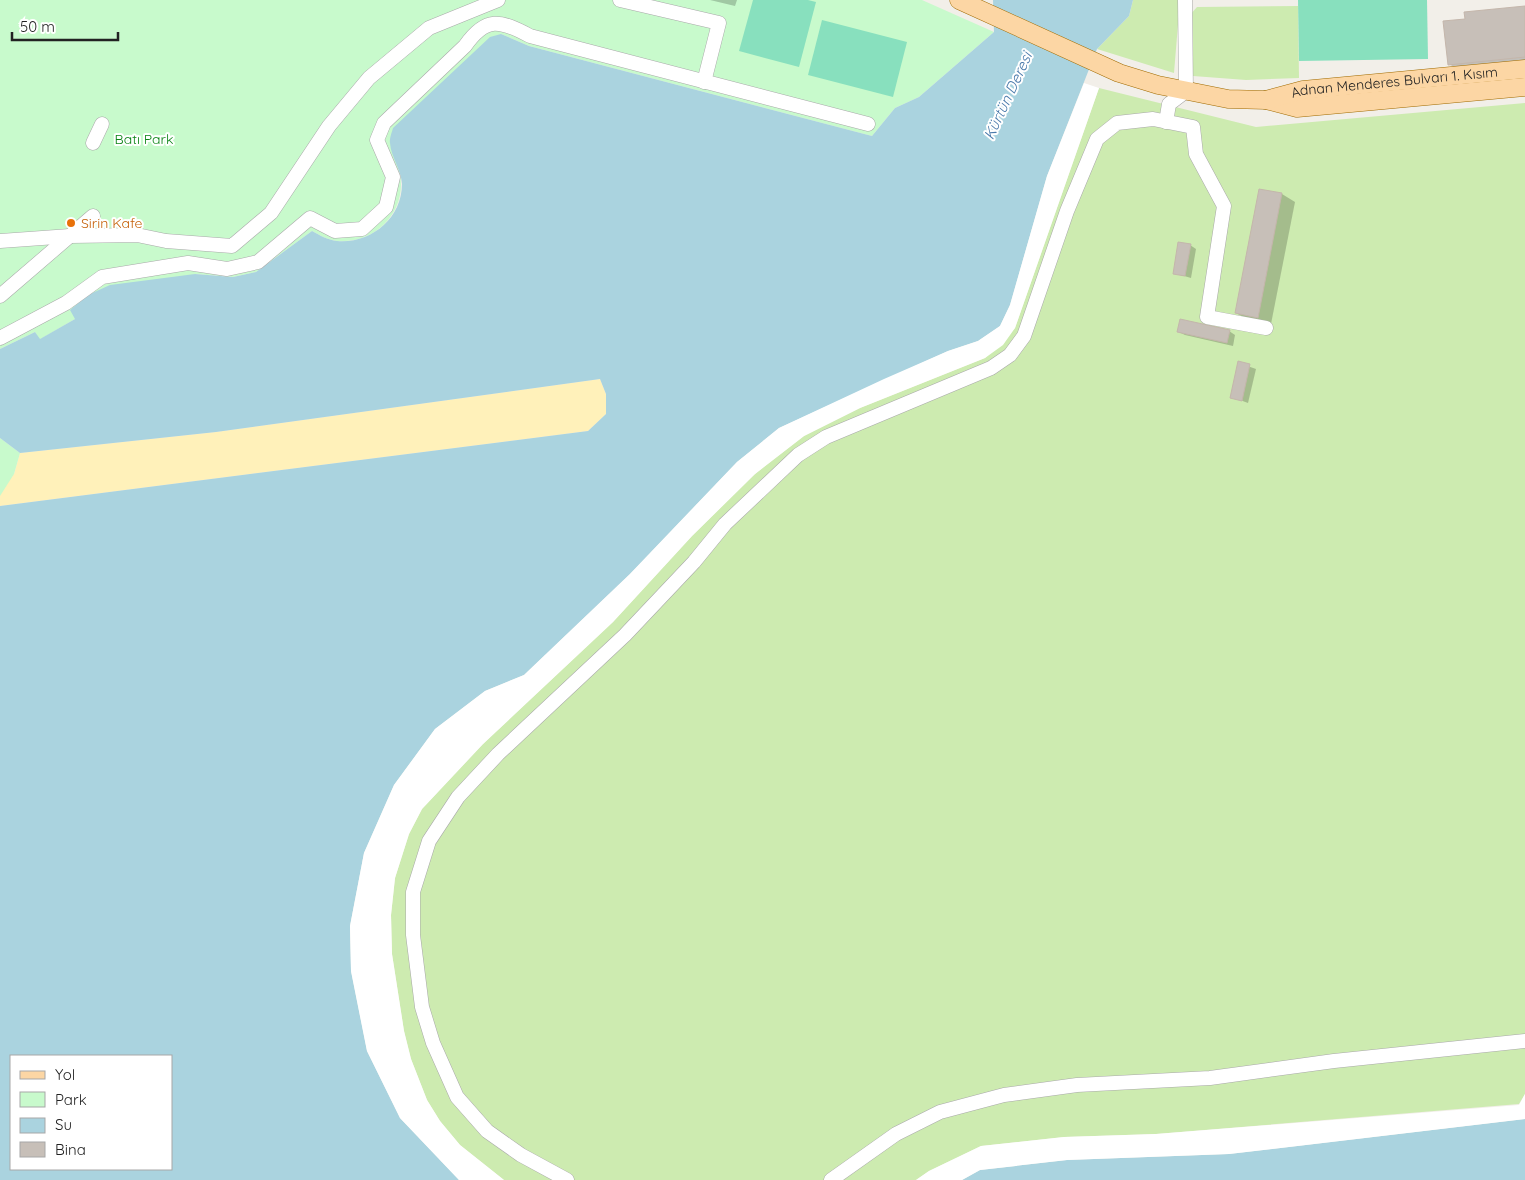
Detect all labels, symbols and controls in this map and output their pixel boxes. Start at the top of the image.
scale bar [12,10,119,42]
text: 50 m [20,17,55,36]
water label: Kürtün Deresi [979,47,1037,142]
street label: Adnan Menderes Bulvarı 1. Kısım [1289,63,1499,102]
park label: Batı Park [115,130,173,148]
place label: Sirin Kafe [81,214,143,232]
marker: Sirin Kafe [65,217,77,229]
legend [10,1055,172,1170]
text: Yol [55,1065,75,1084]
text: Park [55,1090,87,1109]
text: Su [55,1115,72,1134]
text: Bina [55,1140,86,1159]

